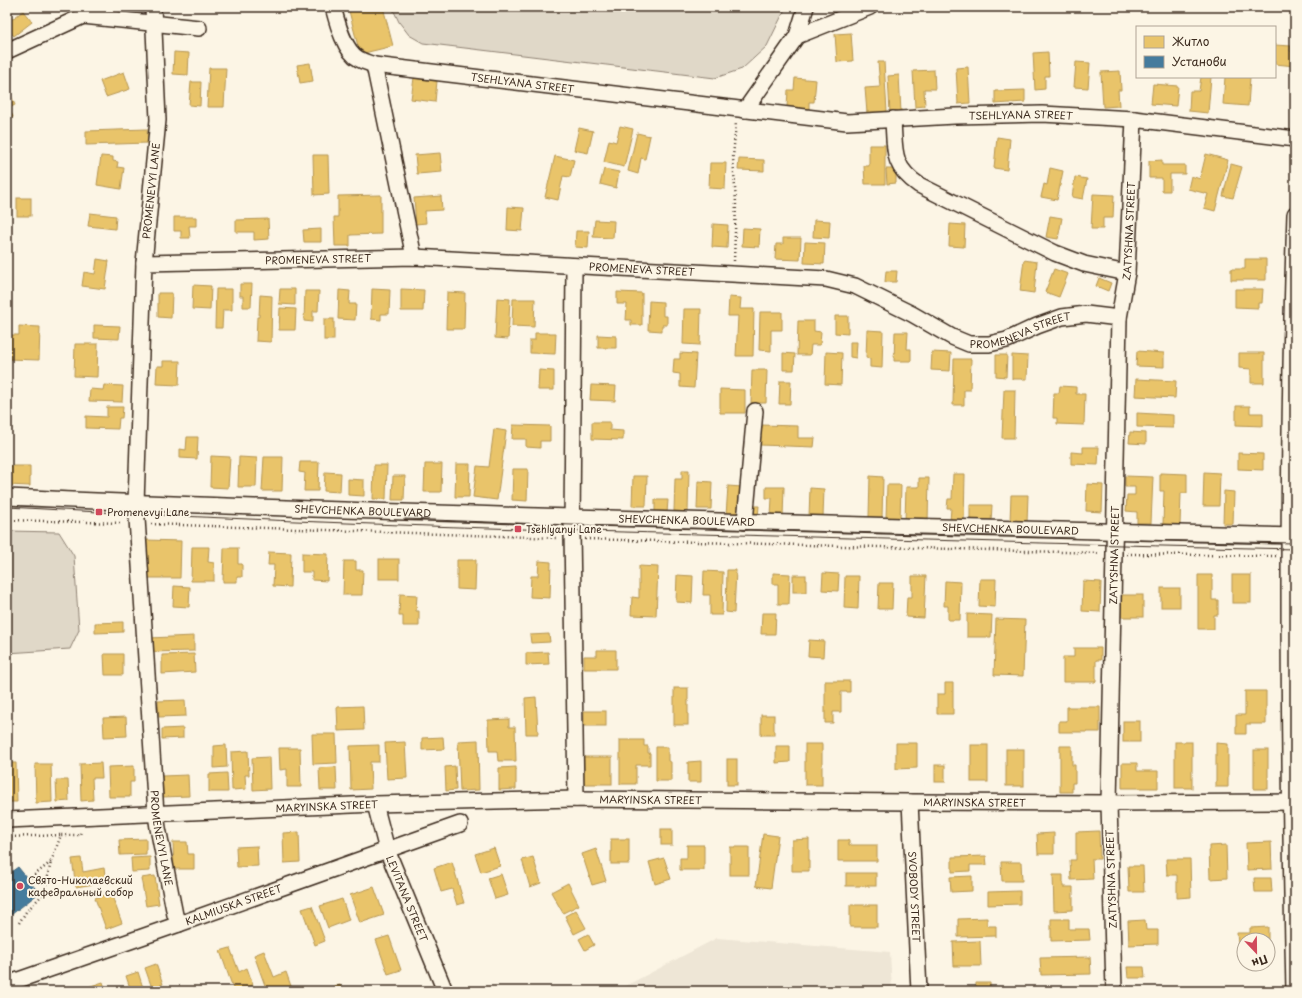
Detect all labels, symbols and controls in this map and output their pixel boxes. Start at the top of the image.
legend [1136,26,1276,78]
text: Житло [1172,32,1210,50]
text: Установи [1172,52,1227,70]
street label: TSEHLYANA STREET [470,69,575,96]
street label: TSEHLYANA STREET [969,106,1073,123]
street label: PROMENEVYI LANE [138,142,163,240]
street label: ZATYSHNA STREET [1118,181,1138,281]
street label: PROMENEVA STREET [265,250,371,267]
street label: PROMENEVA STREET [588,258,695,279]
street label: PROMENEVA STREET [969,308,1071,351]
street label: SHEVCHENKA BOULEVARD [294,501,432,520]
place label: Promenevyi Lane [107,504,190,520]
street label: ZATYSHNA STREET [1105,505,1122,605]
marker: Promenevyi Lane [94,507,104,517]
street label: SHEVCHENKA BOULEVARD [618,510,755,529]
street label: SHEVCHENKA BOULEVARD [942,519,1079,538]
place label: Tsehlyanyi Lane [526,521,602,537]
marker: Tsehlyanyi Lane [513,524,523,534]
street label: PROMENEVYI LANE [147,790,177,887]
street label: MARYINSKA STREET [599,791,702,807]
street label: MARYINSKA STREET [923,794,1026,810]
street label: MARYINSKA STREET [275,796,378,815]
street label: ZATYSHNA STREET [1101,829,1120,929]
street label: SVOBODY STREET [905,851,925,943]
street label: LEVITANA STREET [383,853,432,944]
place label: Свято-Николаевский кафедральный собор [28,872,133,899]
street label: KALMIUSKA STREET [183,880,284,928]
marker: Свято-Николаевский кафедральный собор [15,881,25,891]
north arrow [1236,932,1276,972]
text: Пн [1249,951,1271,973]

